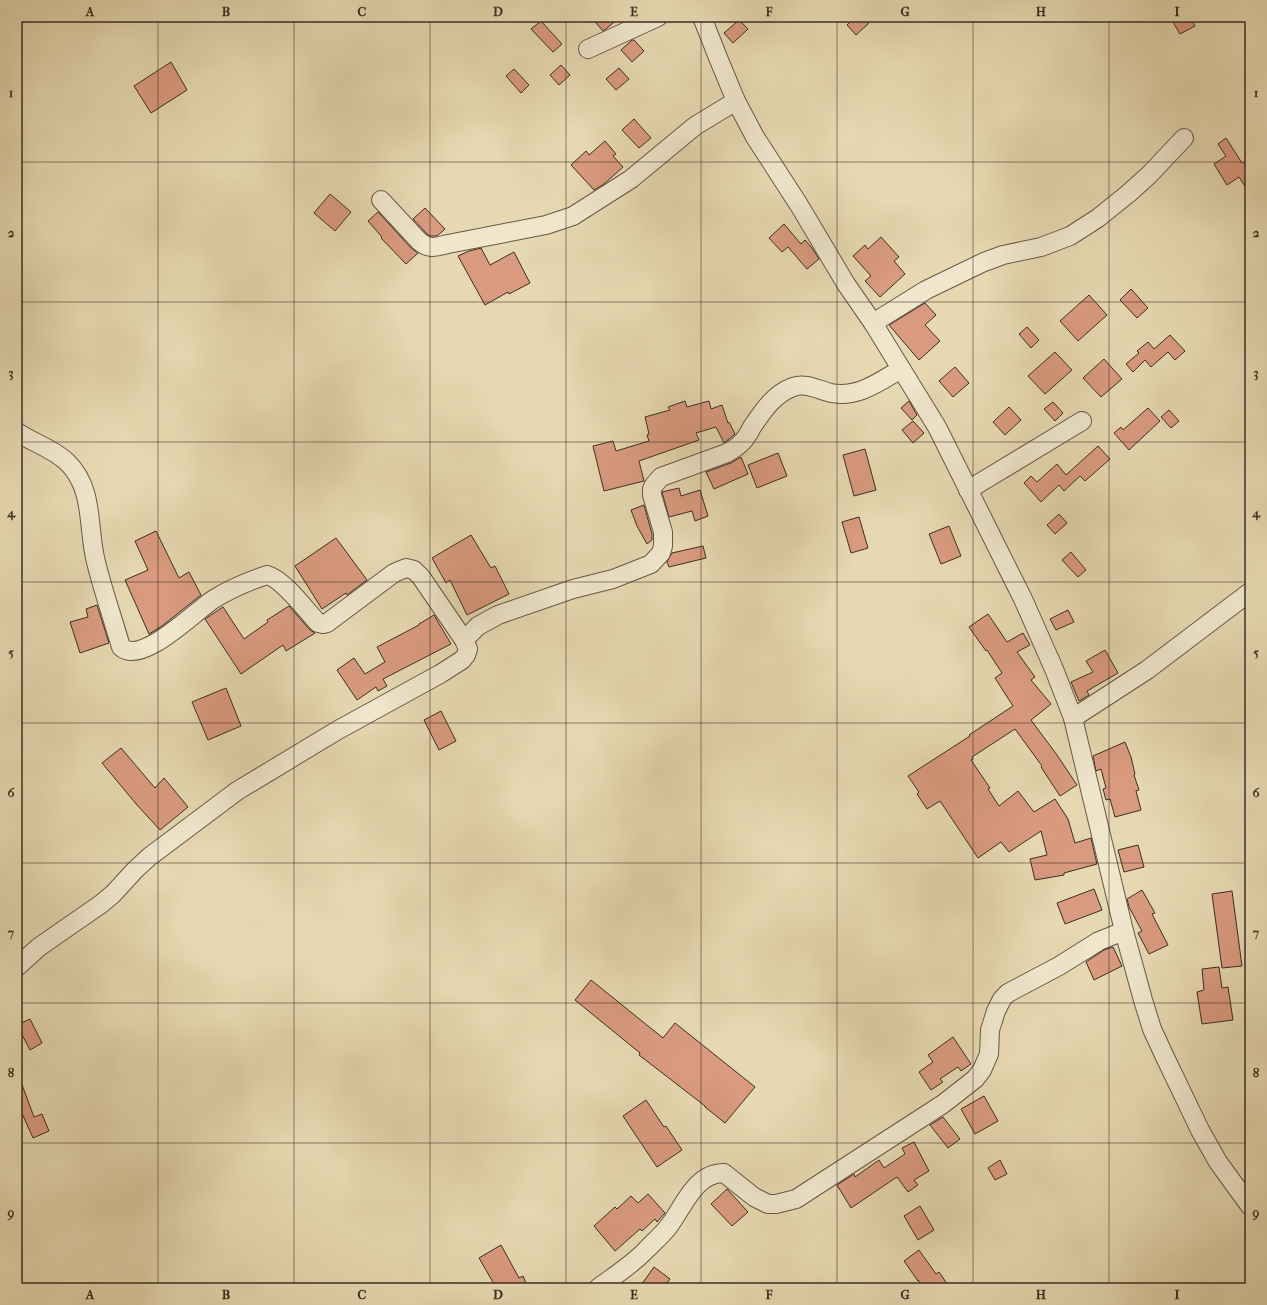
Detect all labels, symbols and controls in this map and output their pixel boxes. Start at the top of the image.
text: A [85,4,95,19]
text: B [222,4,231,19]
text: C [358,4,367,19]
text: D [493,4,503,19]
text: E [630,4,638,19]
text: F [765,4,773,19]
text: G [900,4,910,19]
text: H [1036,4,1047,19]
text: I [1174,4,1180,19]
text: 1 [9,85,14,100]
text: 1 [1254,85,1259,100]
text: 2 [8,225,15,240]
text: 2 [1253,225,1260,240]
text: 3 [8,365,14,381]
text: 3 [1253,365,1259,381]
text: 4 [6,505,16,521]
text: 4 [1251,505,1261,521]
text: 5 [8,645,14,660]
text: 5 [1253,645,1259,660]
text: 6 [7,785,15,800]
text: 6 [1252,785,1260,800]
text: 7 [7,925,15,940]
text: 7 [1252,925,1260,940]
text: 8 [8,1065,15,1080]
text: 8 [1253,1065,1260,1080]
text: 9 [7,1205,15,1221]
text: 9 [1252,1205,1260,1221]
text: A [85,1287,95,1302]
text: B [222,1287,231,1302]
text: C [358,1287,367,1302]
text: D [493,1287,503,1302]
text: E [630,1287,638,1302]
text: F [765,1287,773,1302]
text: G [900,1287,910,1302]
text: H [1036,1287,1047,1302]
text: I [1174,1287,1180,1302]

